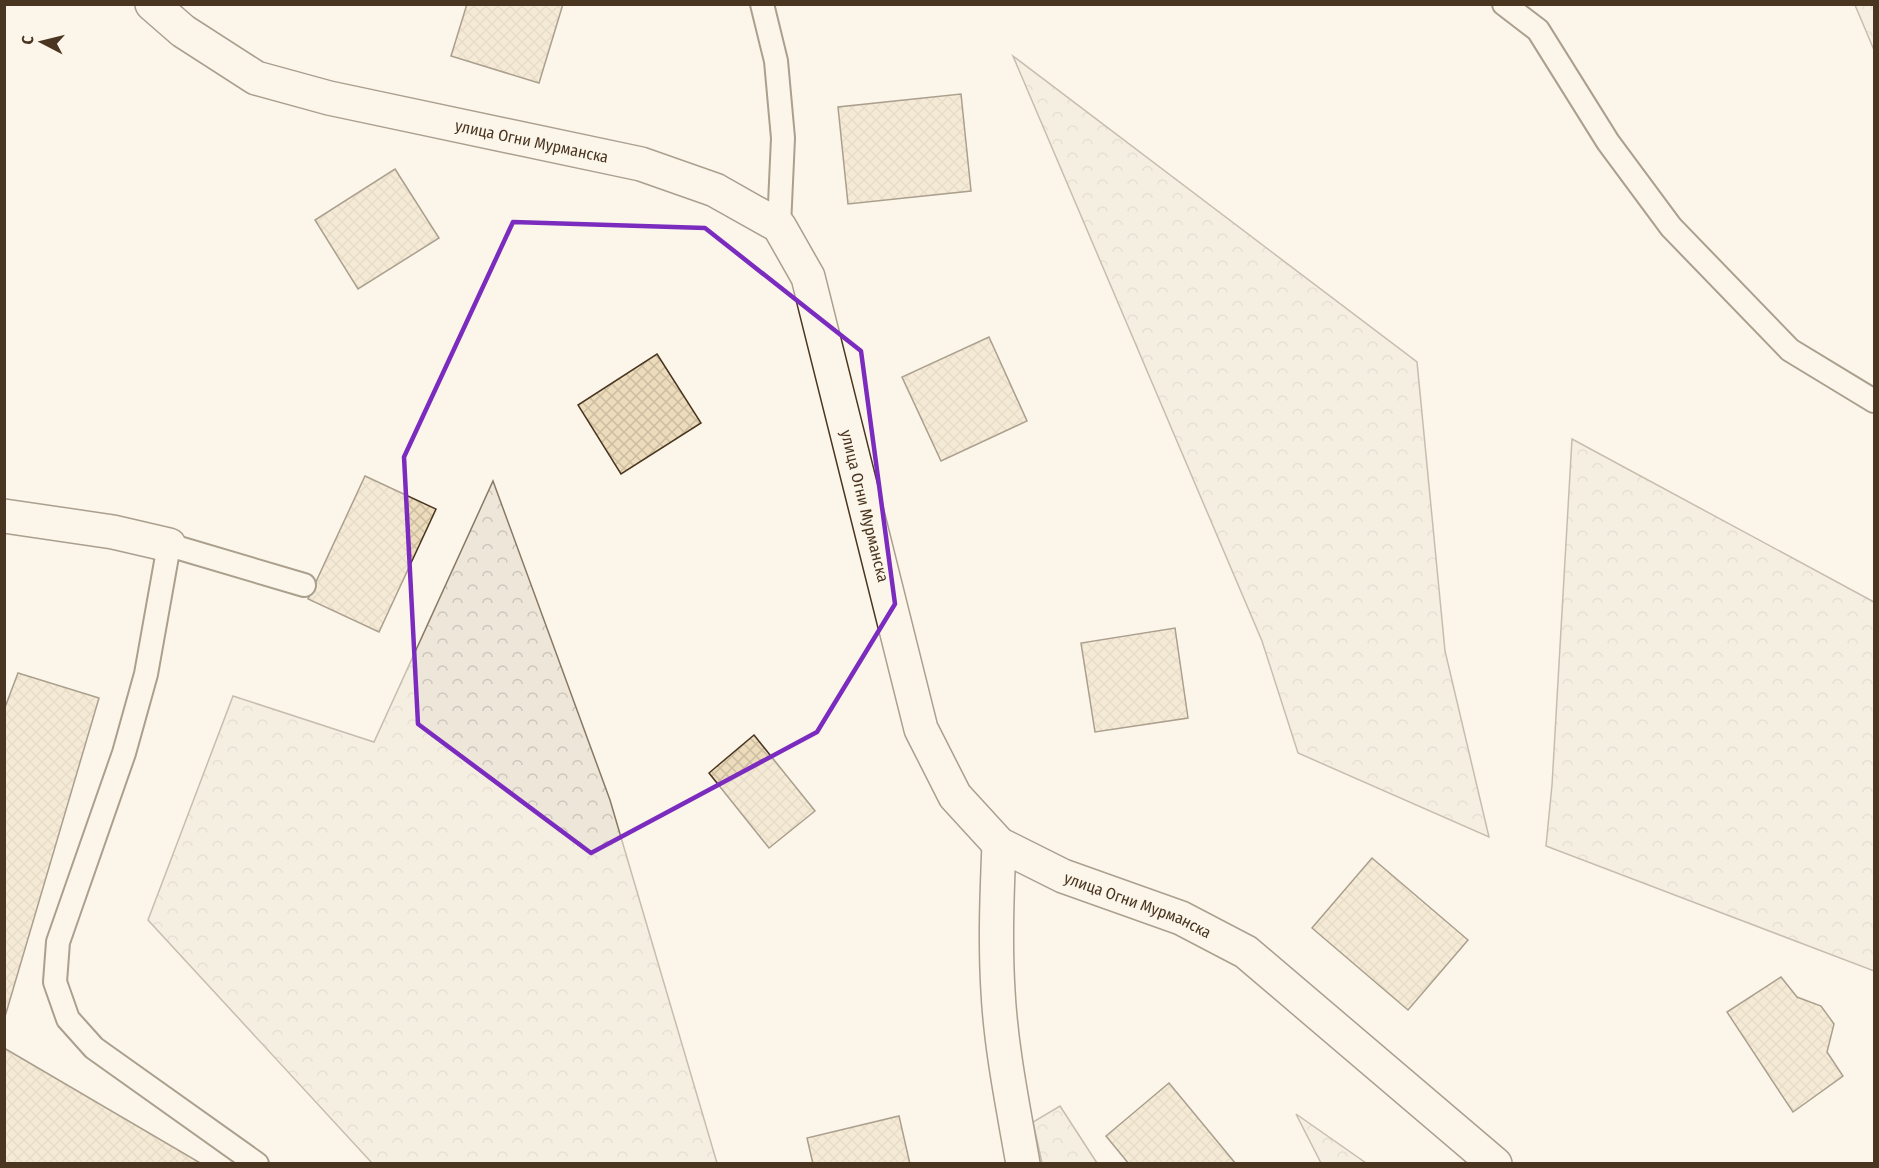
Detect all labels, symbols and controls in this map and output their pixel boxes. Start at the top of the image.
north arrow [12,12,72,72]
text: С [18,34,38,46]
street label: улица Огни Мурманска [453,116,610,167]
street label: улица Огни Мурманска [837,428,893,584]
street label: улица Огни Мурманска [1062,868,1215,942]

